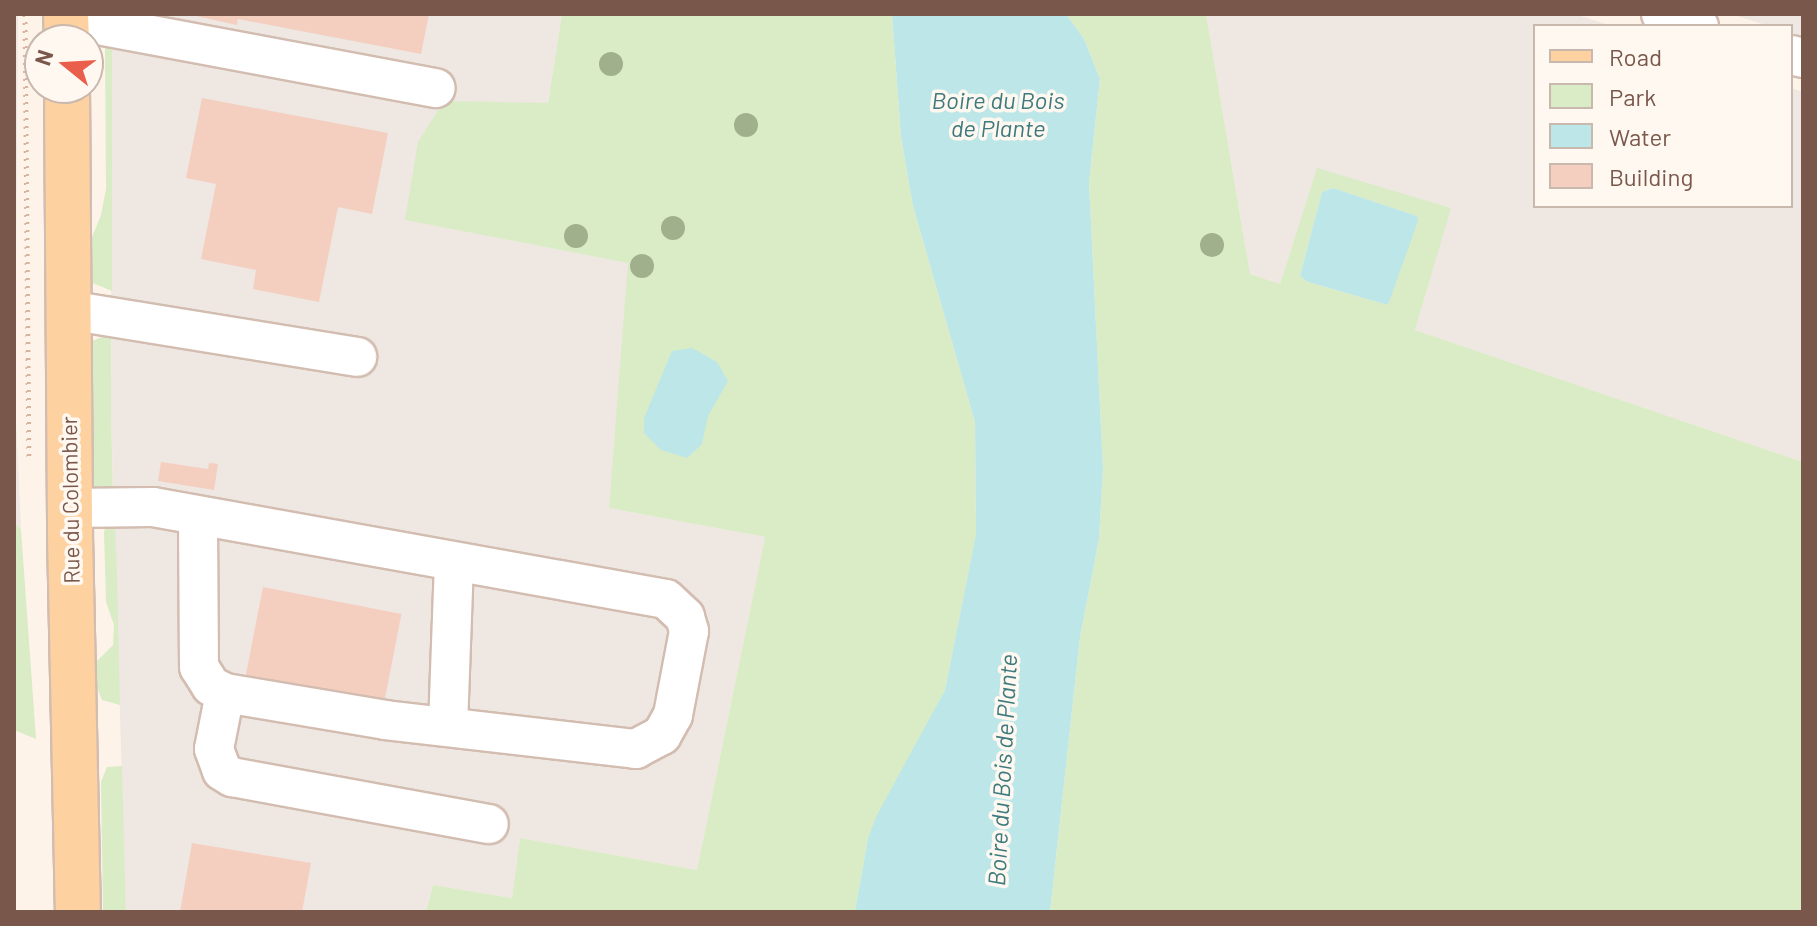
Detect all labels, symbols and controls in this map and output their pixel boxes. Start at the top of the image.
north arrow [24,24,104,104]
legend [1533,24,1793,208]
text: Road [1609,42,1662,71]
text: N [28,46,58,68]
text: Park [1609,82,1656,111]
water label: Boire du Bois de Plante [932,86,1064,142]
text: Water [1609,122,1671,151]
text: Building [1609,162,1693,191]
street label: Rue du Colombier [55,416,85,584]
water label: Boire du Bois de Plante [982,653,1022,887]

